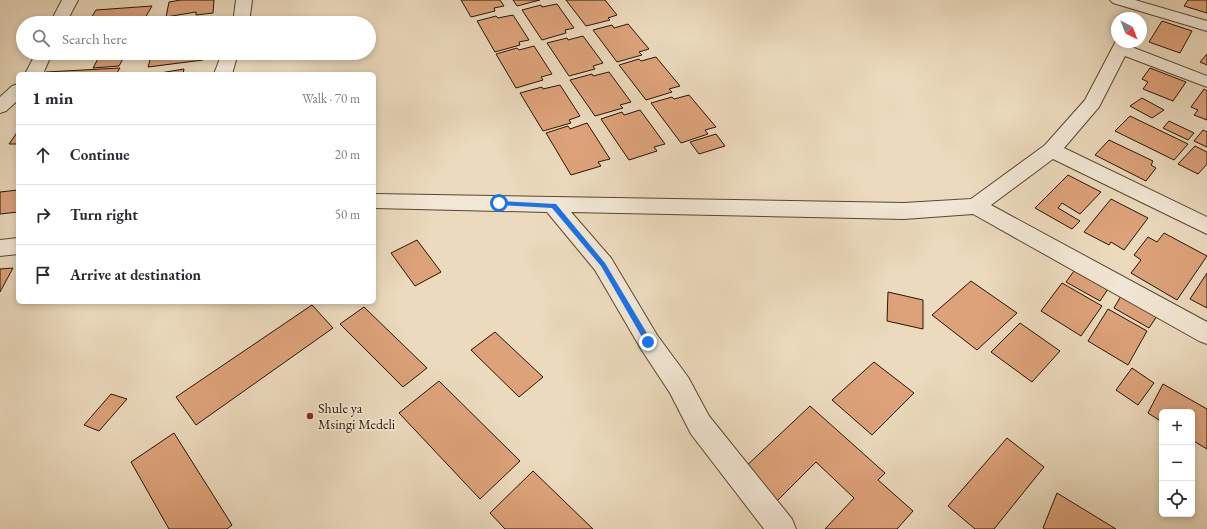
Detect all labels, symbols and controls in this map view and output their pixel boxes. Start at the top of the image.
north arrow [1111,12,1147,48]
search box [16,16,376,60]
icon: search [30,27,52,49]
text: Search here [62,29,127,48]
text: 1 min [32,87,73,109]
text: Walk · 70 m [302,90,360,107]
icon: ahead [32,144,54,166]
text: Continue [70,145,130,164]
text: 20 m [335,146,360,163]
route start [490,194,508,212]
icon: right [32,204,54,226]
text: Turn right [70,205,138,224]
text: 50 m [335,206,360,223]
icon: arrive [32,264,54,286]
text: Arrive at destination [70,265,201,284]
route end [639,333,657,351]
place label: Shule ya Msingi Medeli [318,399,396,433]
map controls [1159,409,1195,517]
button: + [1159,409,1195,445]
marker: Shule ya Msingi Medeli [305,411,315,421]
button: − [1159,445,1195,481]
button: locate [1159,481,1195,517]

